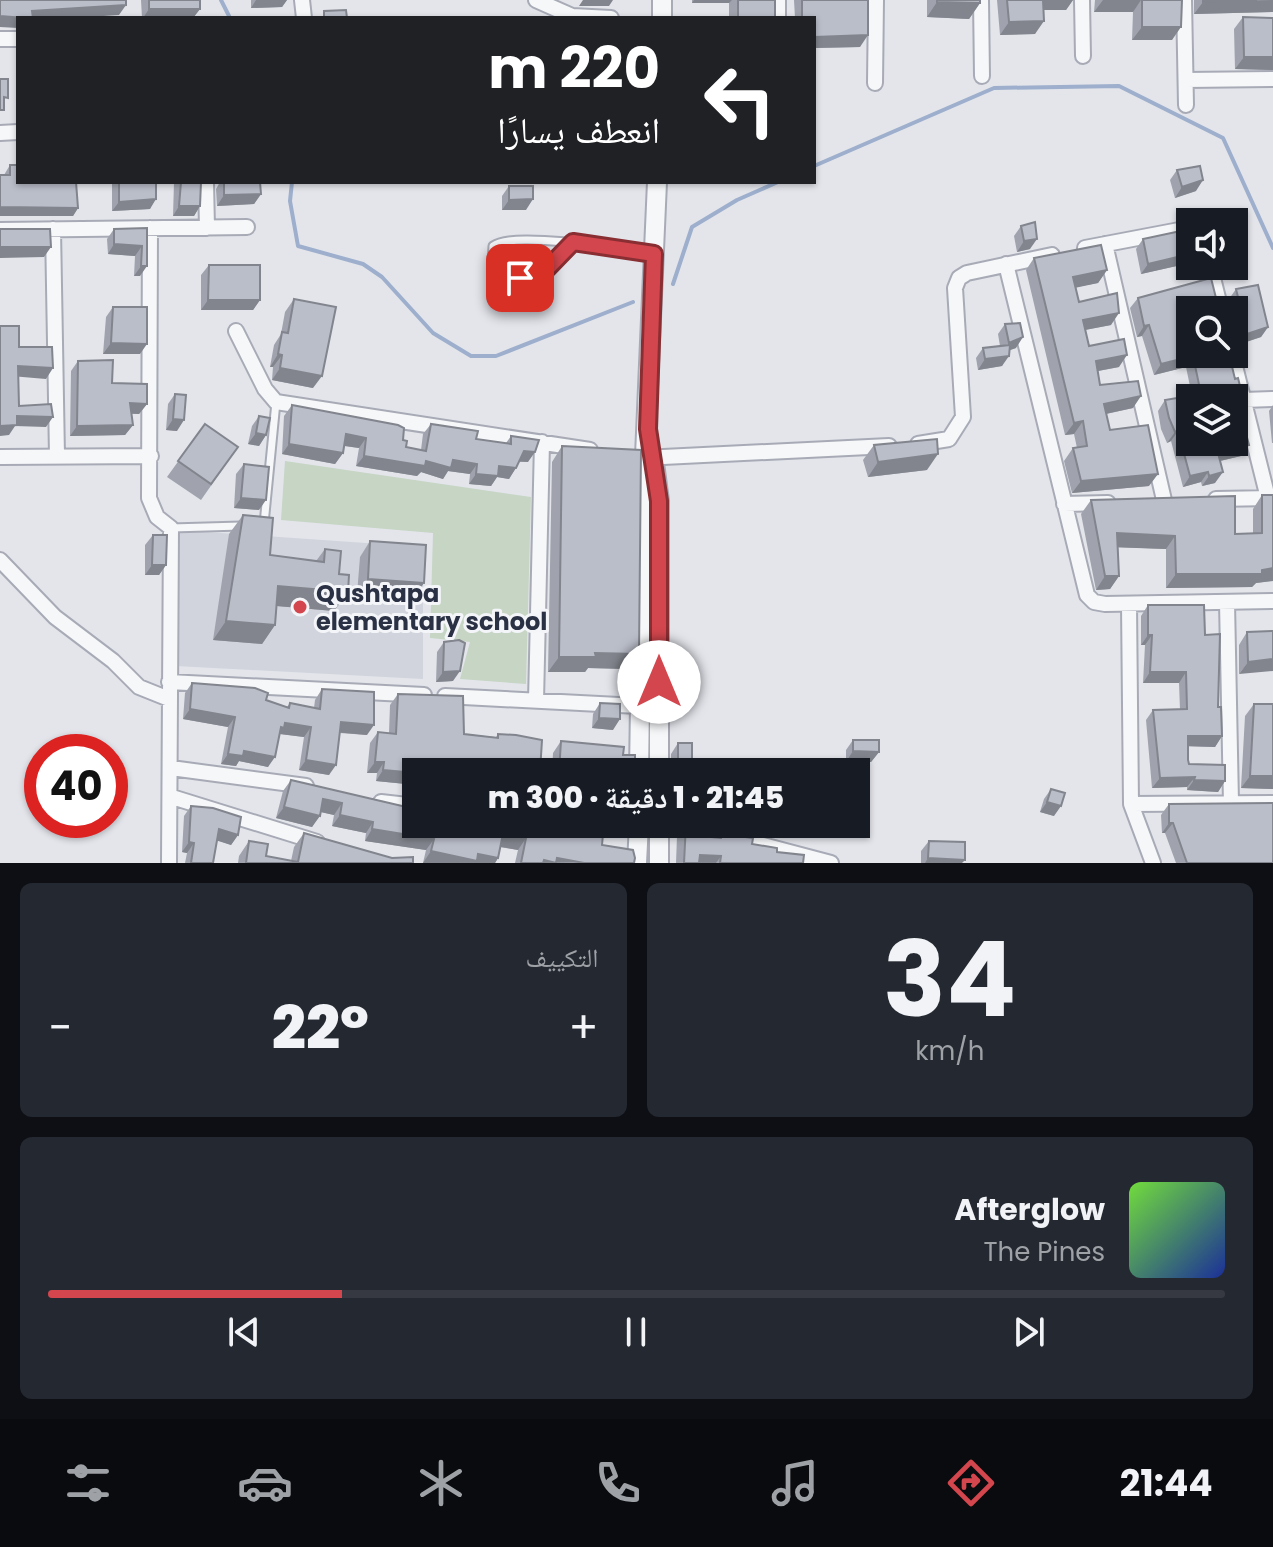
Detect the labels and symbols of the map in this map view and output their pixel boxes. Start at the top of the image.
pin [486,244,554,312]
place label: Qushtapa elementary school [316,577,547,638]
marker: Qushtapa elementary school [291,598,309,616]
position arrow [617,640,701,724]
speed limit sign: 40 [24,734,128,838]

